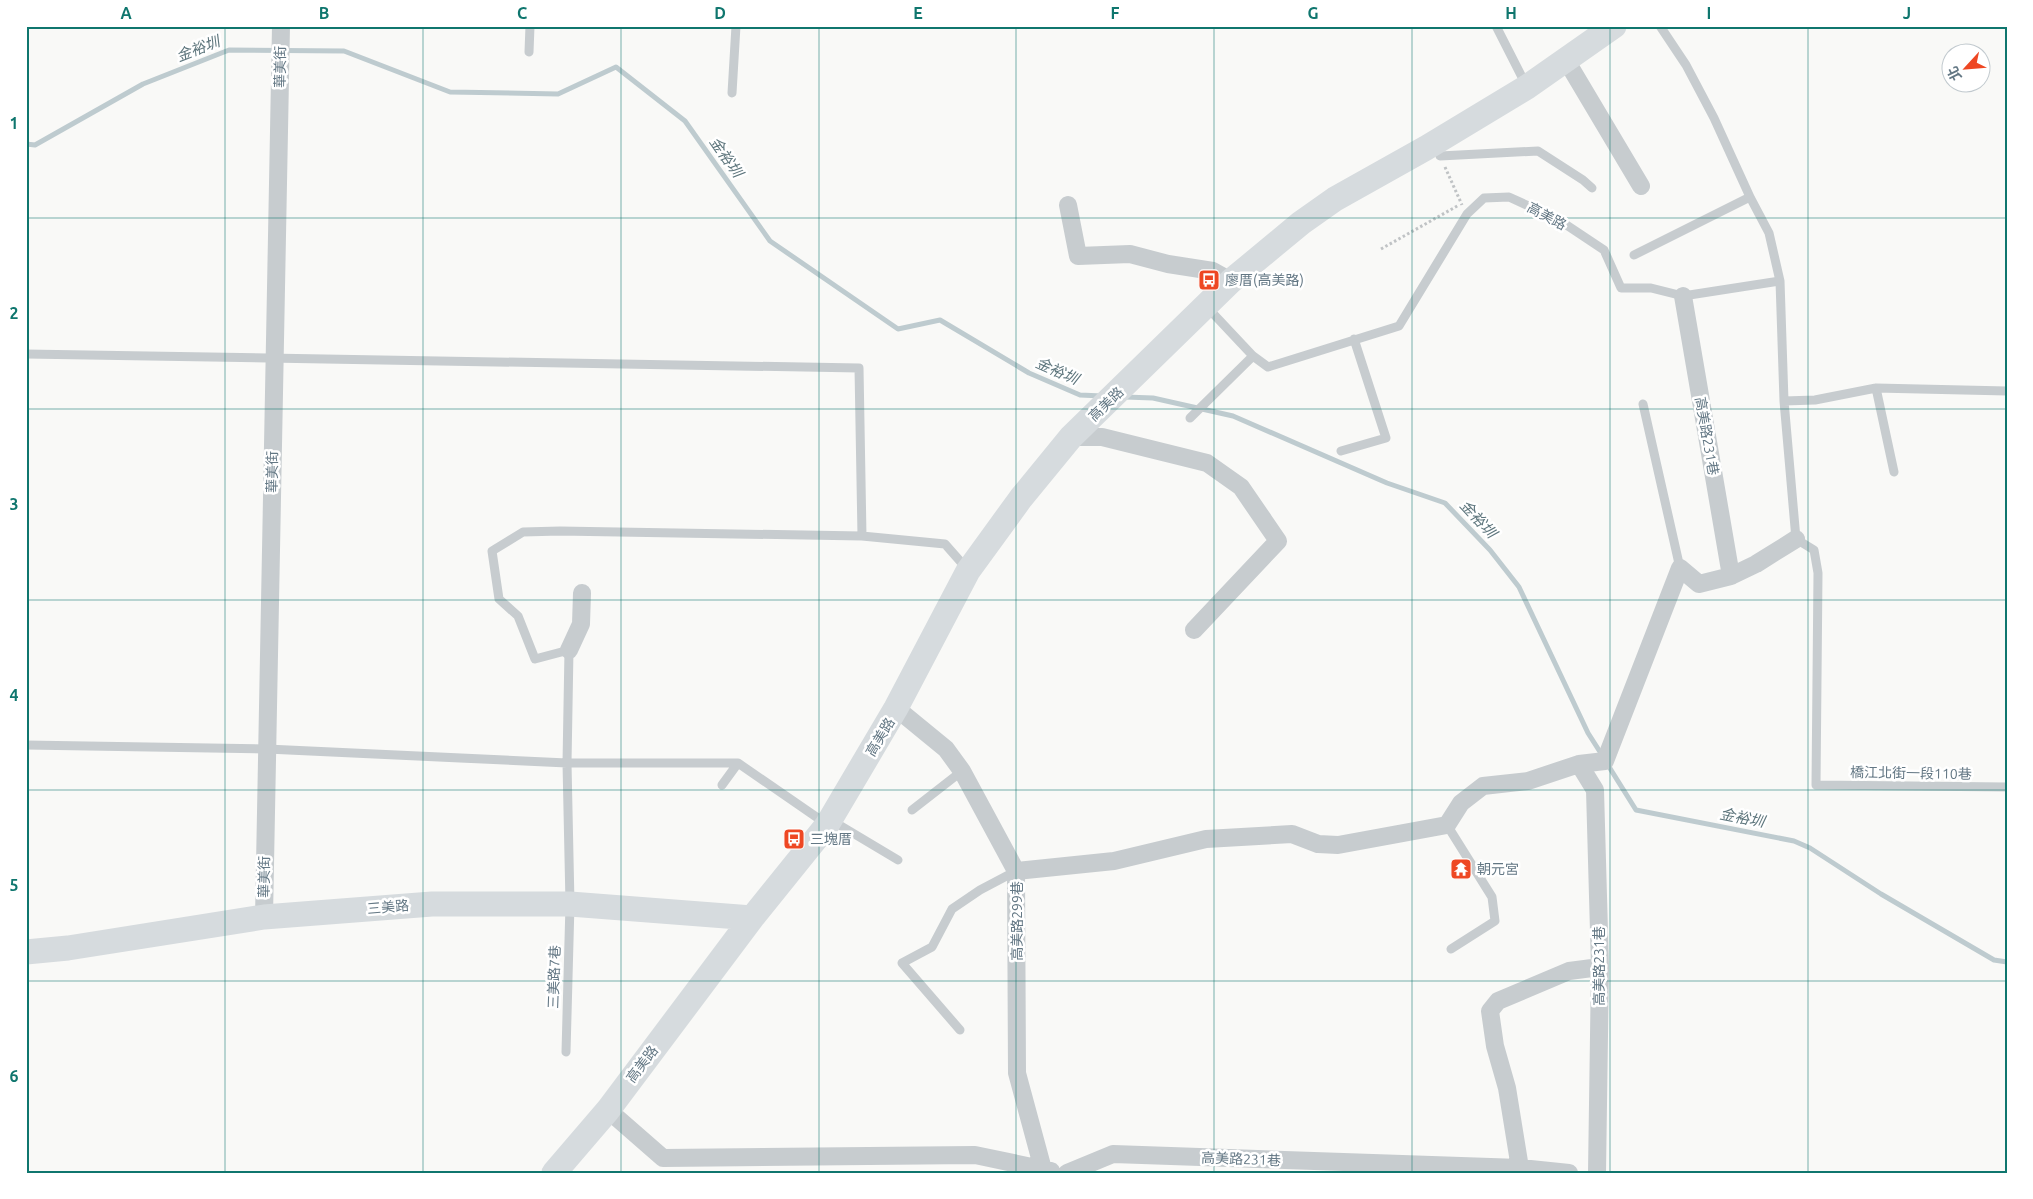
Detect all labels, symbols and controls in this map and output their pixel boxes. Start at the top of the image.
text: A [120,4,132,22]
text: B [319,4,329,22]
text: C [517,4,527,22]
text: D [714,4,726,22]
text: E [913,4,923,22]
text: F [1111,4,1120,22]
text: G [1307,4,1319,22]
text: H [1505,4,1517,22]
text: I [1707,4,1711,22]
text: J [1903,4,1911,22]
water label: 金裕圳 [174,32,224,65]
north arrow [1940,42,1990,92]
street label: 華美街 [272,46,288,88]
text: 北 [1944,64,1965,83]
text: 1 [9,114,19,132]
water label: 金裕圳 [707,133,747,182]
street label: 高美路 [1525,199,1569,233]
bus stop icon: 廖厝(高美路) [1197,268,1221,292]
place label: 廖厝(高美路) [1225,272,1304,288]
text: 2 [9,304,19,322]
water label: 金裕圳 [1033,354,1083,388]
street label: 高美路 [1085,384,1127,424]
street label: 高美路231巷 [1692,395,1722,477]
street label: 華美街 [264,451,280,493]
text: 3 [9,495,19,513]
water label: 金裕圳 [1457,496,1501,542]
text: 4 [9,686,19,704]
street label: 高美路 [862,715,898,759]
street label: 橋江北街一段110巷 [1850,764,1972,782]
water label: 金裕圳 [1718,805,1768,831]
bus stop icon: 三塊厝 [782,827,806,851]
place label: 三塊厝 [810,831,852,847]
street label: 華美街 [256,856,272,898]
temple icon: 朝元宮 [1449,857,1473,881]
place label: 朝元宮 [1477,861,1519,877]
text: 5 [9,876,19,894]
street label: 高美路299巷 [1009,881,1025,961]
street label: 三美路 [366,897,410,917]
street label: 高美路231巷 [1591,926,1607,1006]
street label: 三美路7巷 [545,945,563,1009]
street label: 高美路 [623,1042,661,1086]
text: 6 [9,1067,19,1085]
street label: 高美路231巷 [1201,1150,1281,1168]

